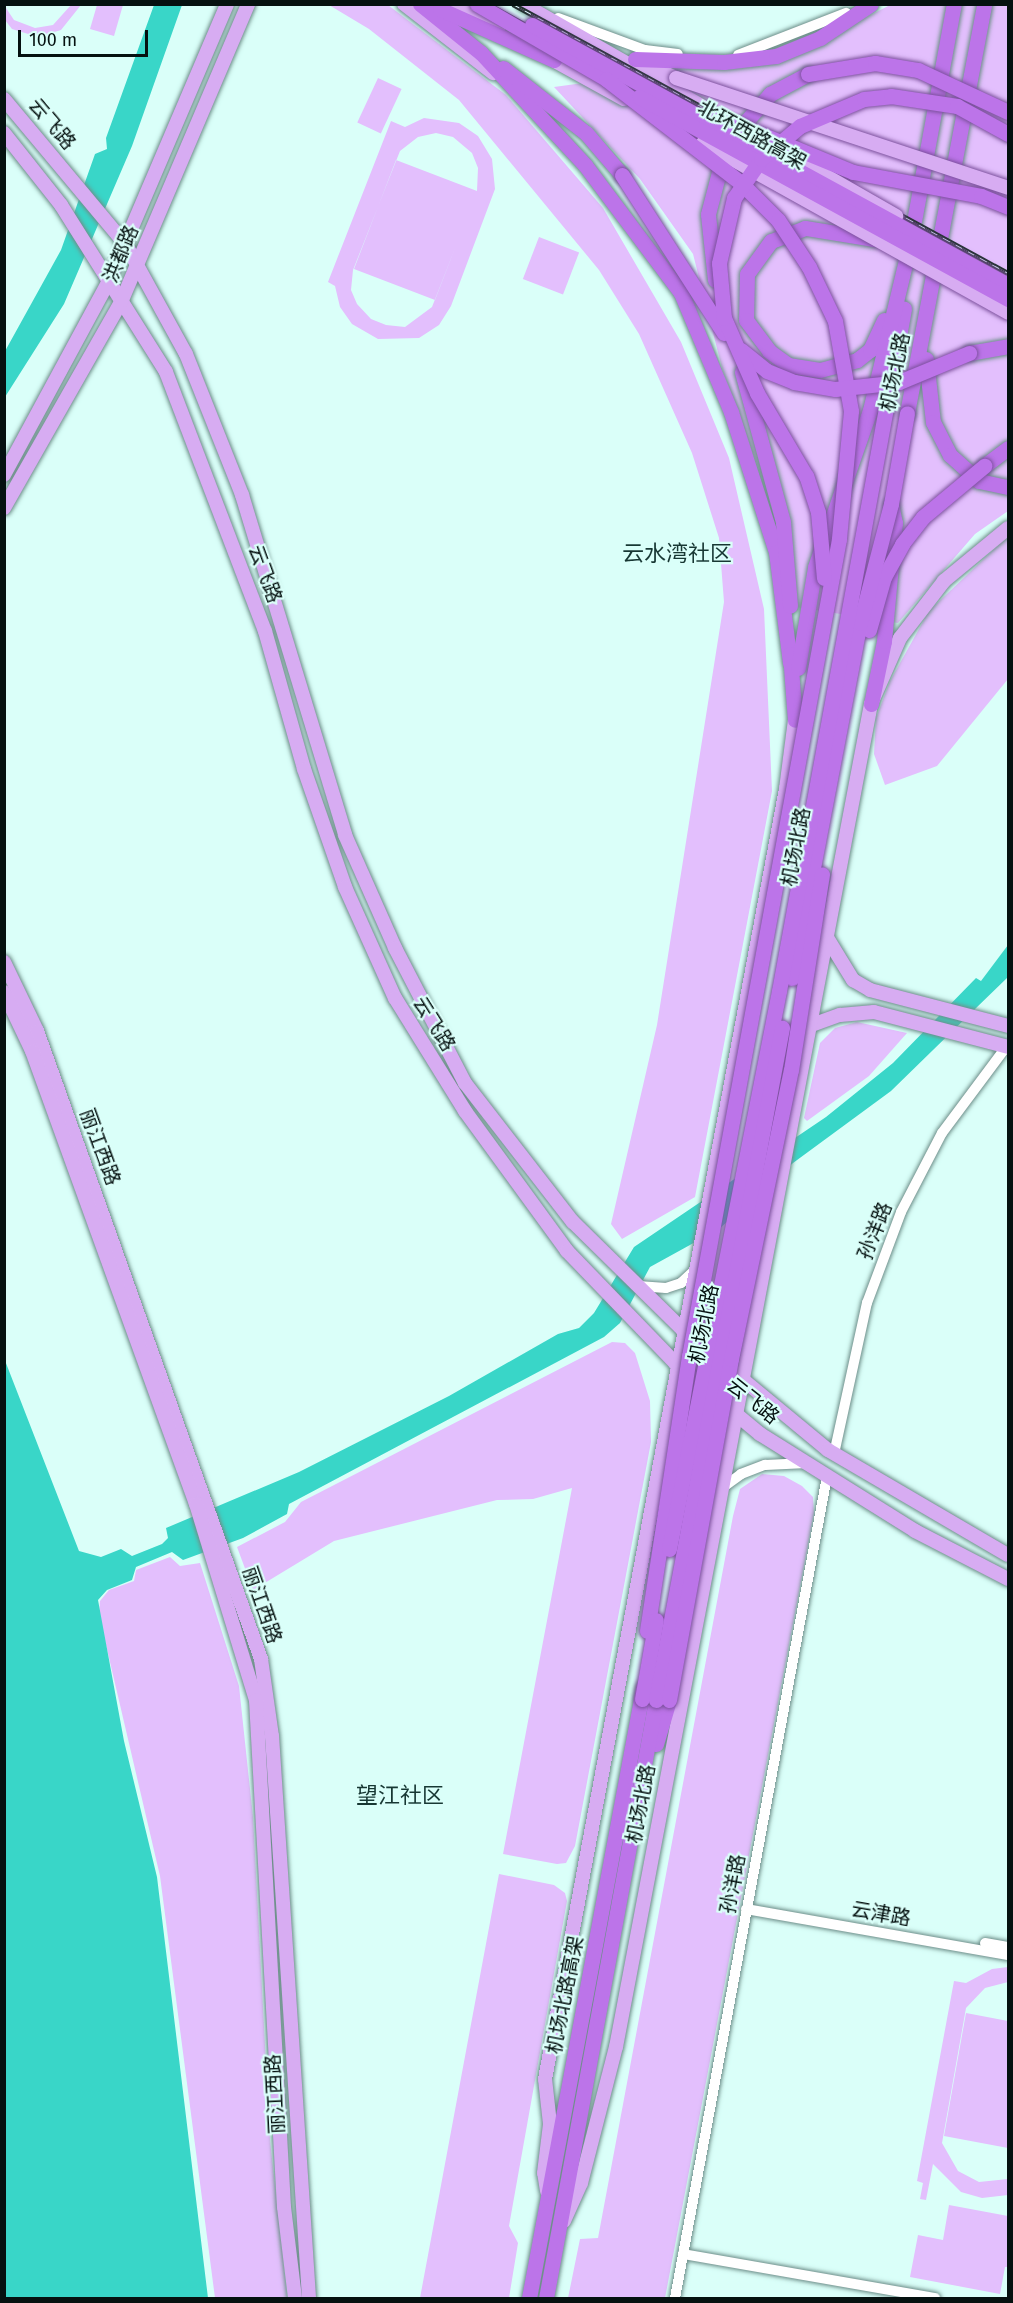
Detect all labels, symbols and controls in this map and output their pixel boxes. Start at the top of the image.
scale bar [21,18,152,56]
text: 100 m [29,29,77,51]
street label: 云飞路 [24,93,80,155]
street label: 北环西路高架 [694,95,810,175]
street label: 洪都路 [98,222,144,286]
street label: 机场北路 [875,330,915,414]
district label: 云水湾社区 [622,541,732,567]
street label: 云飞路 [243,542,287,606]
street label: 机场北路 [777,805,815,889]
street label: 云飞路 [408,992,460,1056]
street label: 丽江西路 [75,1105,125,1189]
street label: 孙洋路 [853,1199,897,1263]
street label: 机场北路 [685,1282,723,1366]
street label: 云飞路 [722,1373,784,1429]
street label: 丽江西路 [238,1563,286,1647]
street label: 机场北路 [622,1762,660,1846]
district label: 望江社区 [356,1783,444,1809]
street label: 孙洋路 [715,1852,751,1916]
street label: 云津路 [849,1897,913,1931]
street label: 机场北路高架 [542,1934,588,2056]
street label: 丽江西路 [261,2053,289,2135]

